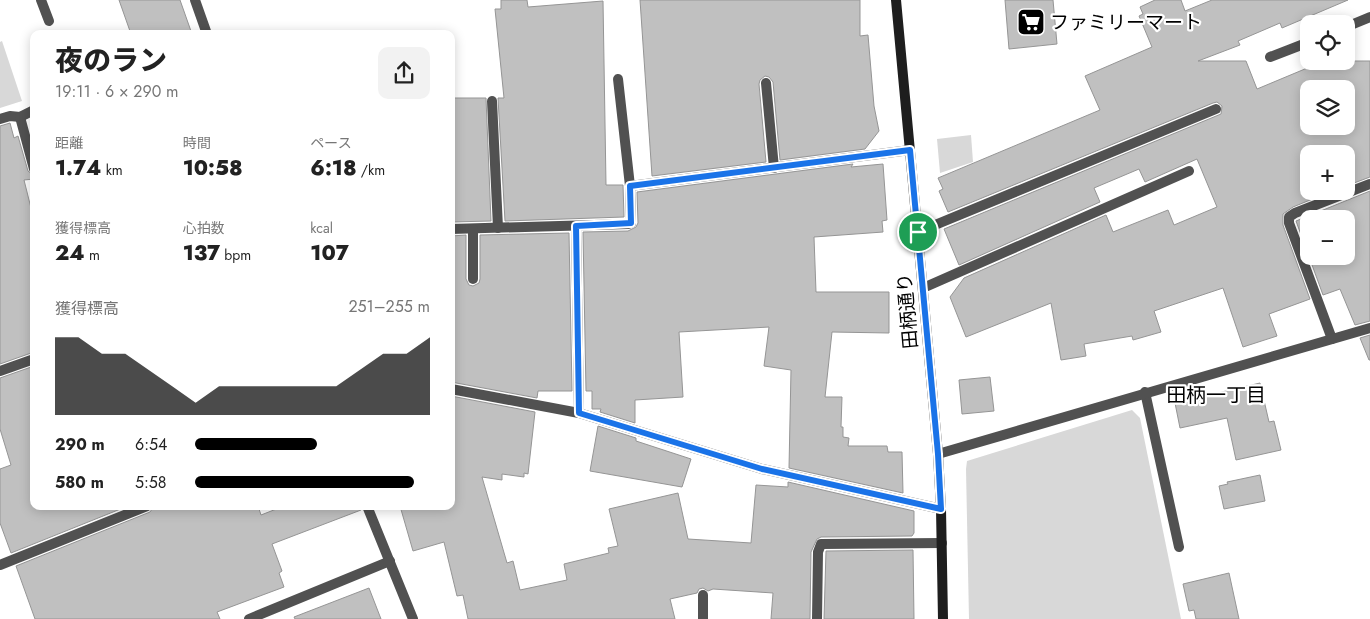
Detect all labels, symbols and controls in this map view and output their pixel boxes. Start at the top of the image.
supermarket icon: ファミリーマート [1016,7,1046,37]
place label: ファミリーマート [1050,9,1202,36]
map controls [1300,15,1355,265]
button: locate [1300,15,1355,70]
text: 夜のラン [55,40,167,81]
button: share [378,47,430,99]
text: 19:11 · 6 × 290 m [55,80,179,103]
button: layers [1300,80,1355,135]
text: 距離 [55,133,83,153]
text: 時間 [183,133,211,153]
text: ペース [310,133,352,153]
button: + [1300,145,1355,200]
text: 1.74 [55,153,102,183]
text: 10:58 [183,153,243,183]
text: 6:18 [310,153,357,183]
text: km [102,160,123,180]
text: /km [357,160,385,180]
button: − [1300,210,1355,265]
pin [897,211,939,253]
text: 獲得標高 [55,218,111,238]
text: 心拍数 [183,218,225,238]
text: kcal [310,218,333,238]
icon: arrive [904,218,932,246]
text: 24 [55,238,85,268]
text: 137 [183,238,220,268]
text: 107 [310,238,349,268]
text: m [85,245,100,265]
text: bpm [220,245,251,265]
street label: 田柄通り [891,272,924,350]
text: 251–255 m [348,295,430,318]
text: 獲得標高 [55,297,119,320]
district label: 田柄一丁目 [1166,381,1266,410]
text: 290 m [55,433,105,456]
text: 6:54 [135,433,167,456]
text: 580 m [55,471,104,494]
text: 5:58 [135,471,167,494]

